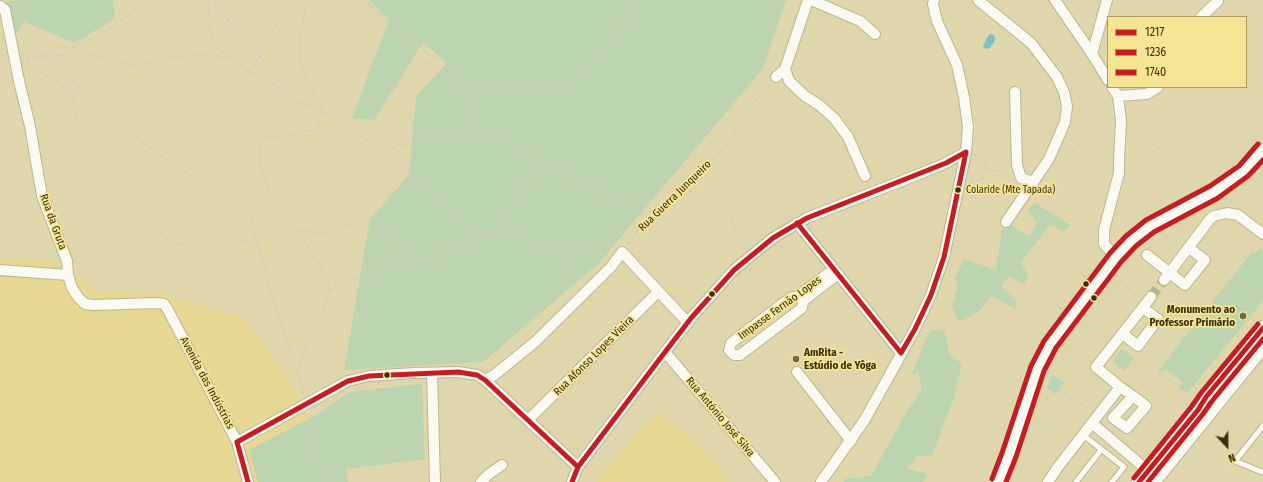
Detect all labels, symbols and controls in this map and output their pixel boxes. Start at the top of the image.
legend [1107,16,1247,88]
text: 1217 [1145,25,1164,39]
text: 1236 [1145,45,1166,59]
text: 1740 [1145,65,1166,79]
street label: Rua Guerra Junqueiro [636,158,714,234]
place label: Colaride (Mte Tapada) [966,184,1055,196]
marker: Colaride (Mte Tapada) [953,185,963,195]
street label: Rua da Gruta [37,192,69,252]
street label: Impasse Fernão Lopes [736,273,824,343]
unlabelled marker [1081,279,1091,289]
unlabelled marker [707,289,717,299]
unlabelled marker [1089,293,1099,303]
place label: Monumento ao Professor Primário [1150,303,1235,329]
marker: Monumento ao Professor Primário [1238,311,1248,321]
street label: Rua Afonso Lopes Vieira [551,313,637,399]
street label: Avenida das Indústrias [177,335,237,431]
place label: AmRita - Estúdio de Yôga [804,346,876,372]
marker: AmRita - Estúdio de Yôga [791,354,801,364]
unlabelled marker [382,370,392,380]
street label: Rua António José Silva [683,374,757,460]
north arrow [1207,426,1247,466]
text: N [1226,450,1237,465]

